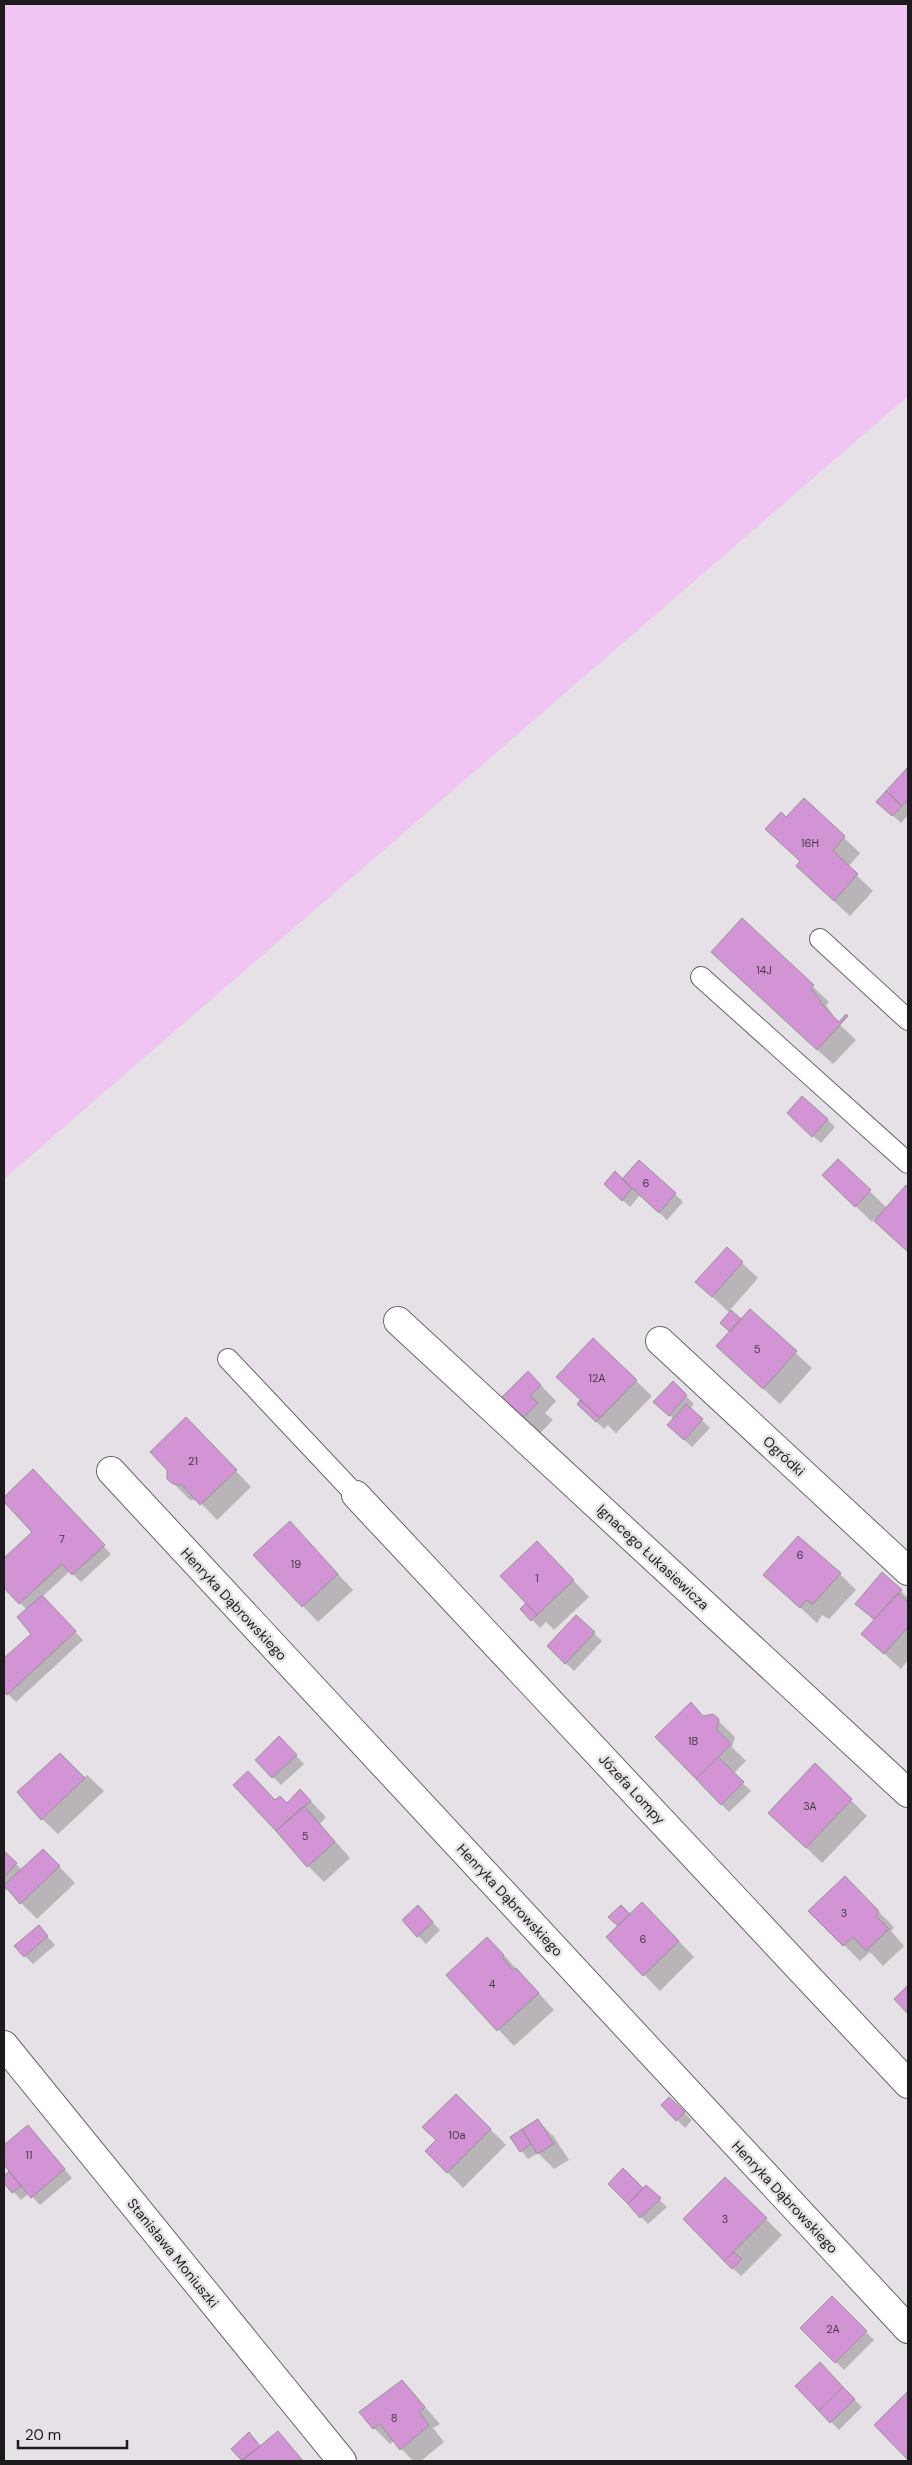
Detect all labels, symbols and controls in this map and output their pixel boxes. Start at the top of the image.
house number: 16H [801,836,819,850]
house number: 14J [756,963,772,977]
house number: 6 [643,1176,650,1190]
house number: 5 [754,1342,761,1356]
house number: 12A [588,1371,606,1385]
street label: Ogródki [759,1432,809,1480]
house number: 21 [188,1454,198,1468]
street label: Ignacego Łukasiewicza [593,1500,713,1614]
house number: 7 [59,1532,65,1546]
street label: Henryka Dąbrowskiego [177,1544,291,1664]
house number: 6 [797,1548,804,1562]
house number: 19 [291,1557,301,1571]
house number: 1 [535,1571,539,1585]
house number: 1B [688,1734,698,1748]
street label: Józefa Lompy [595,1750,669,1828]
house number: 3A [803,1799,817,1813]
house number: 5 [302,1829,309,1843]
street label: Henryka Dąbrowskiego [453,1840,567,1960]
house number: 3 [841,1906,847,1920]
house number: 6 [640,1932,647,1946]
house number: 4 [489,1977,496,1991]
house number: 10a [449,2128,465,2142]
street label: Henryka Dąbrowskiego [728,2137,842,2257]
house number: 11 [26,2148,32,2162]
street label: Stanisława Moniuszki [123,2195,223,2311]
house number: 3 [722,2212,728,2226]
house number: 2A [826,2322,840,2336]
house number: 8 [391,2411,397,2425]
scale bar [18,2418,126,2450]
text: 20 m [25,2425,61,2445]

